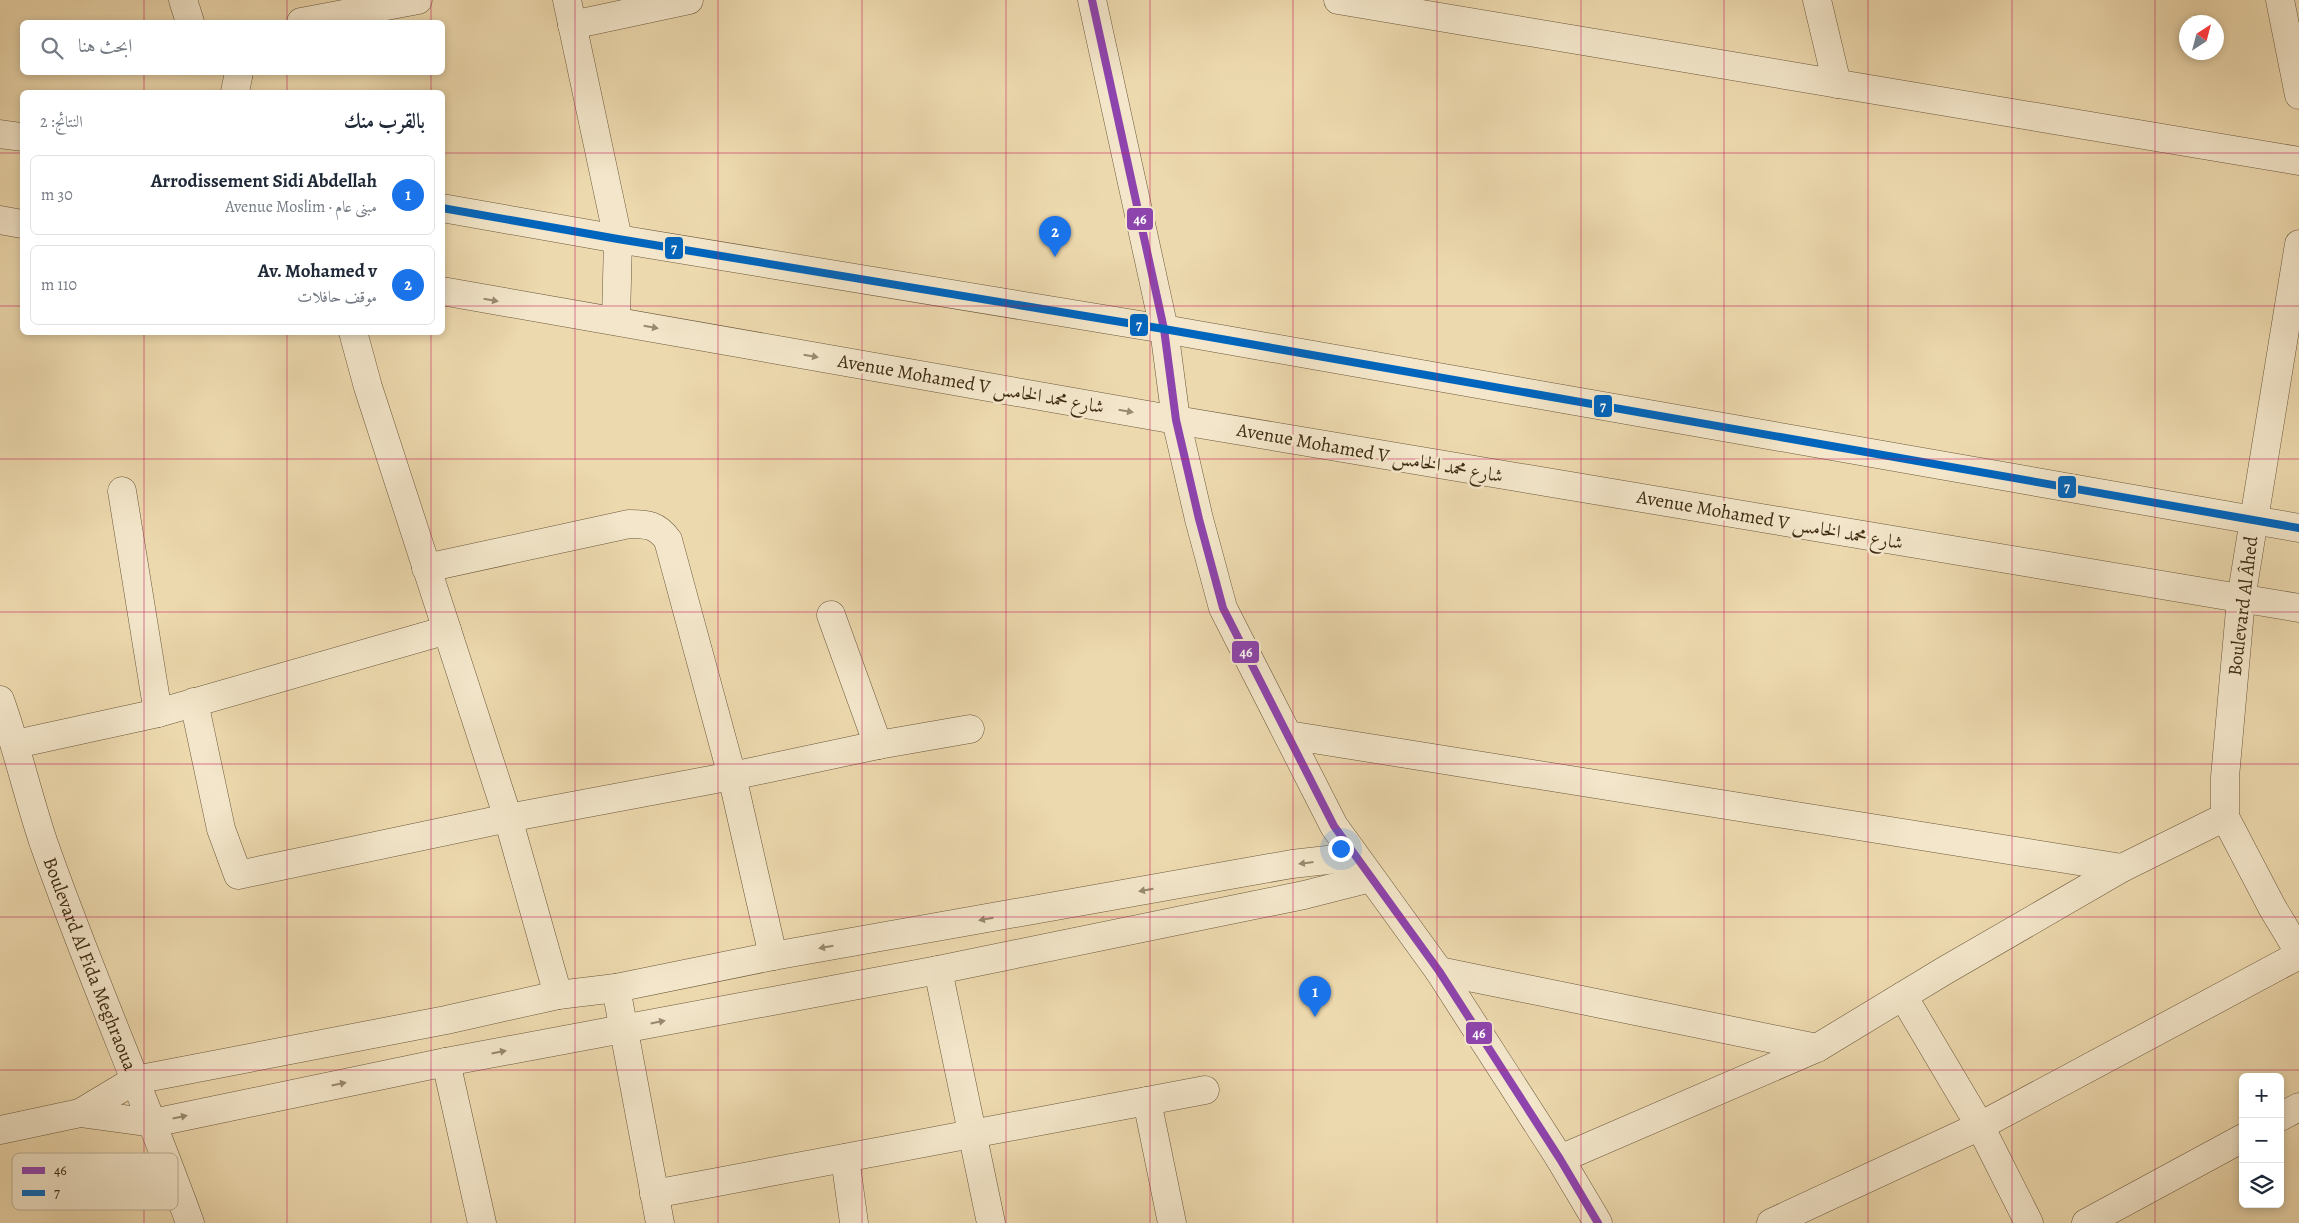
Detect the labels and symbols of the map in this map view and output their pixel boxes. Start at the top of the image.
north arrow [2179,15,2224,60]
line badge: 46 [1126,207,1154,231]
text: 46 [1133,210,1147,229]
pin: 2 [1039,216,1071,257]
line badge: 7 [664,236,684,260]
text: 7 [671,239,677,258]
one-way arrow [483,296,499,304]
line badge: 7 [1129,313,1149,337]
text: 7 [1136,316,1142,335]
one-way arrow [643,324,659,332]
street label: Avenue Mohamed V شارع محمد الخامس [835,348,1106,422]
one-way arrow [803,352,819,360]
line badge: 7 [1593,394,1613,418]
text: 7 [1600,397,1606,416]
one-way arrow [1118,408,1134,416]
street label: Avenue Mohamed V شارع محمد الخامس [1234,417,1505,491]
line badge: 7 [2057,475,2077,499]
text: 7 [2064,478,2070,497]
street label: Avenue Mohamed V شارع محمد الخامس [1634,484,1905,558]
street label: Boulevard Al Âhed [2222,534,2265,677]
line badge: 46 [1231,640,1260,664]
text: 46 [1239,643,1253,662]
your location [1328,836,1354,862]
street label: Boulevard Al Fida Meghraoua [37,854,143,1075]
one-way arrow [1298,859,1314,867]
one-way arrow [1138,887,1154,895]
one-way arrow [978,915,994,923]
one-way arrow [818,943,834,951]
pin: 1 [1299,976,1331,1017]
one-way arrow [651,1018,667,1026]
line badge: 46 [1465,1021,1493,1045]
text: 46 [1472,1024,1486,1043]
one-way arrow [491,1048,507,1056]
one-way arrow [332,1080,347,1088]
one-way arrow [173,1113,188,1121]
legend [12,1153,178,1210]
text: 46 [54,1161,67,1180]
text: 7 [54,1184,60,1203]

